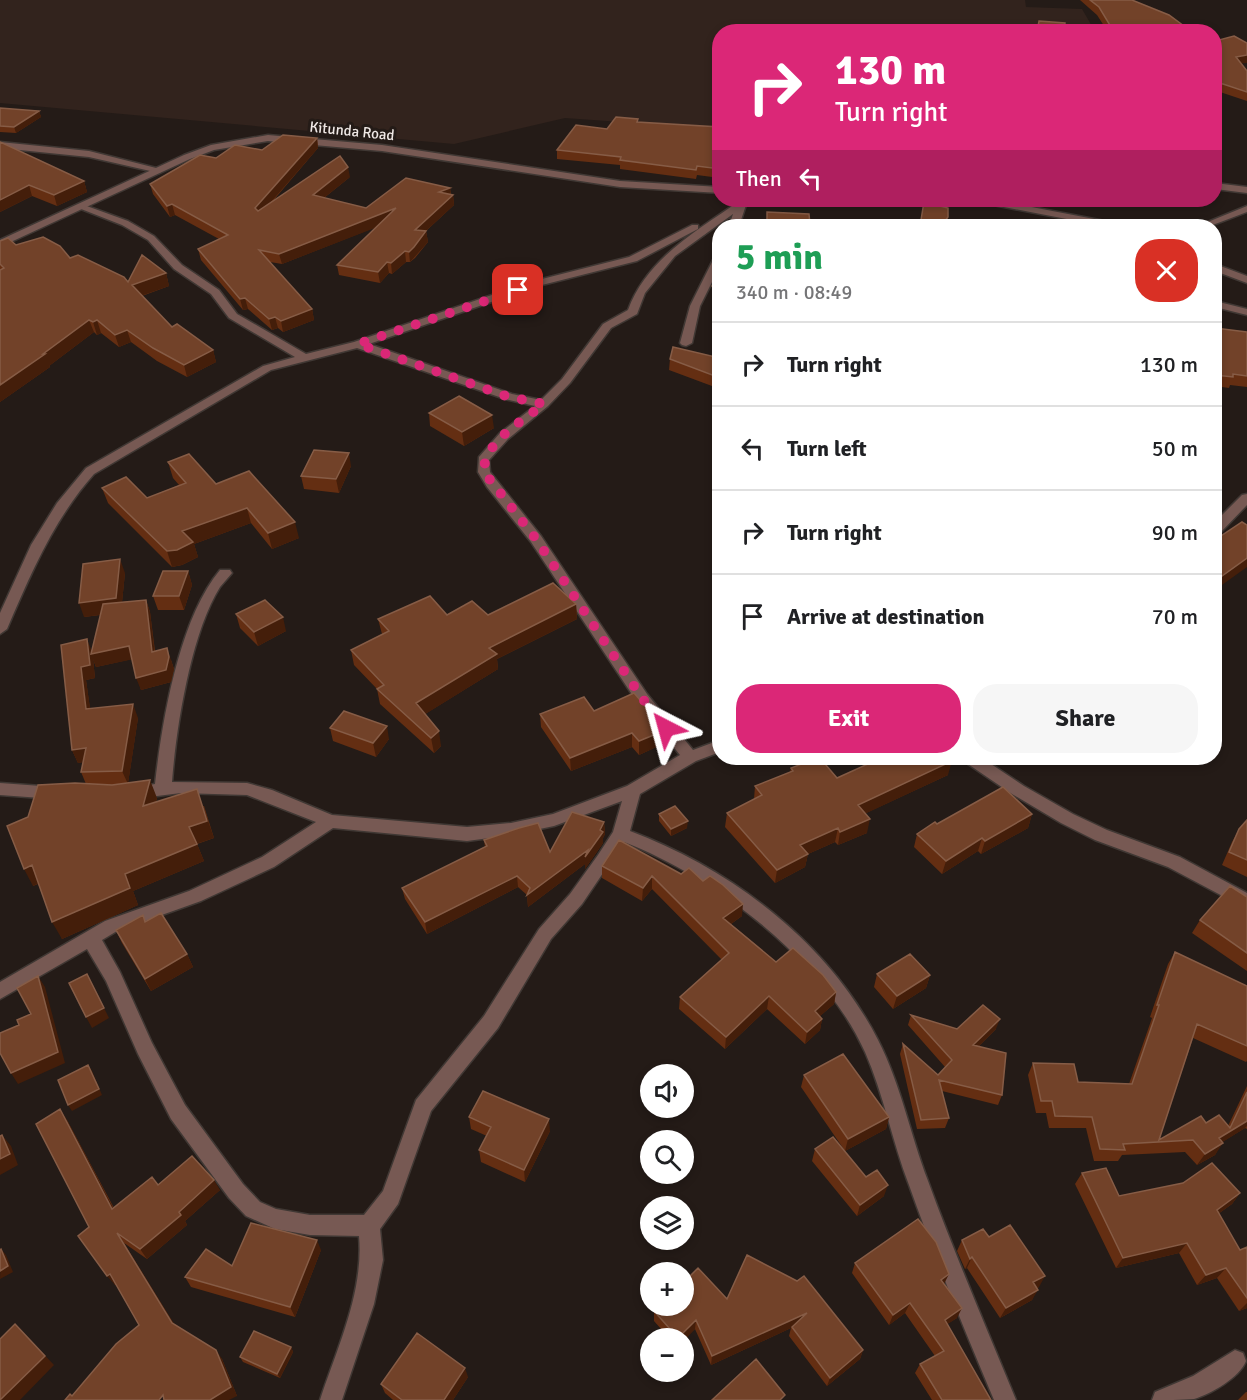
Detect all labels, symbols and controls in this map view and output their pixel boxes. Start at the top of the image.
text: 130 m [835,45,946,96]
icon: right [736,48,814,126]
text: Turn right [835,96,948,129]
street label: Kitunda Road [309,118,396,144]
icon: left [794,162,827,195]
text: Then [736,165,782,192]
text: 5 min [736,235,823,280]
button: close [1135,239,1198,302]
pin [492,264,543,315]
icon: arrive [501,273,534,306]
text: 340 m · 08:49 [736,280,852,305]
icon: right [736,348,769,381]
text: Turn right [787,351,882,378]
text: 130 m [1140,351,1198,378]
icon: left [736,432,769,465]
text: Turn left [787,435,867,462]
text: 50 m [1152,435,1198,462]
icon: right [736,516,769,549]
text: Turn right [787,519,882,546]
text: 90 m [1152,519,1198,546]
icon: arrive [736,600,769,633]
text: Arrive at destination [787,603,984,630]
text: 70 m [1152,603,1198,630]
button: Exit [736,684,961,753]
button: Share [973,684,1198,753]
position arrow [634,696,698,760]
map controls [640,1064,694,1382]
button: sound [640,1064,694,1118]
button: search [640,1130,694,1184]
button: layers [640,1196,694,1250]
button: + [640,1262,694,1316]
button: − [640,1328,694,1382]

